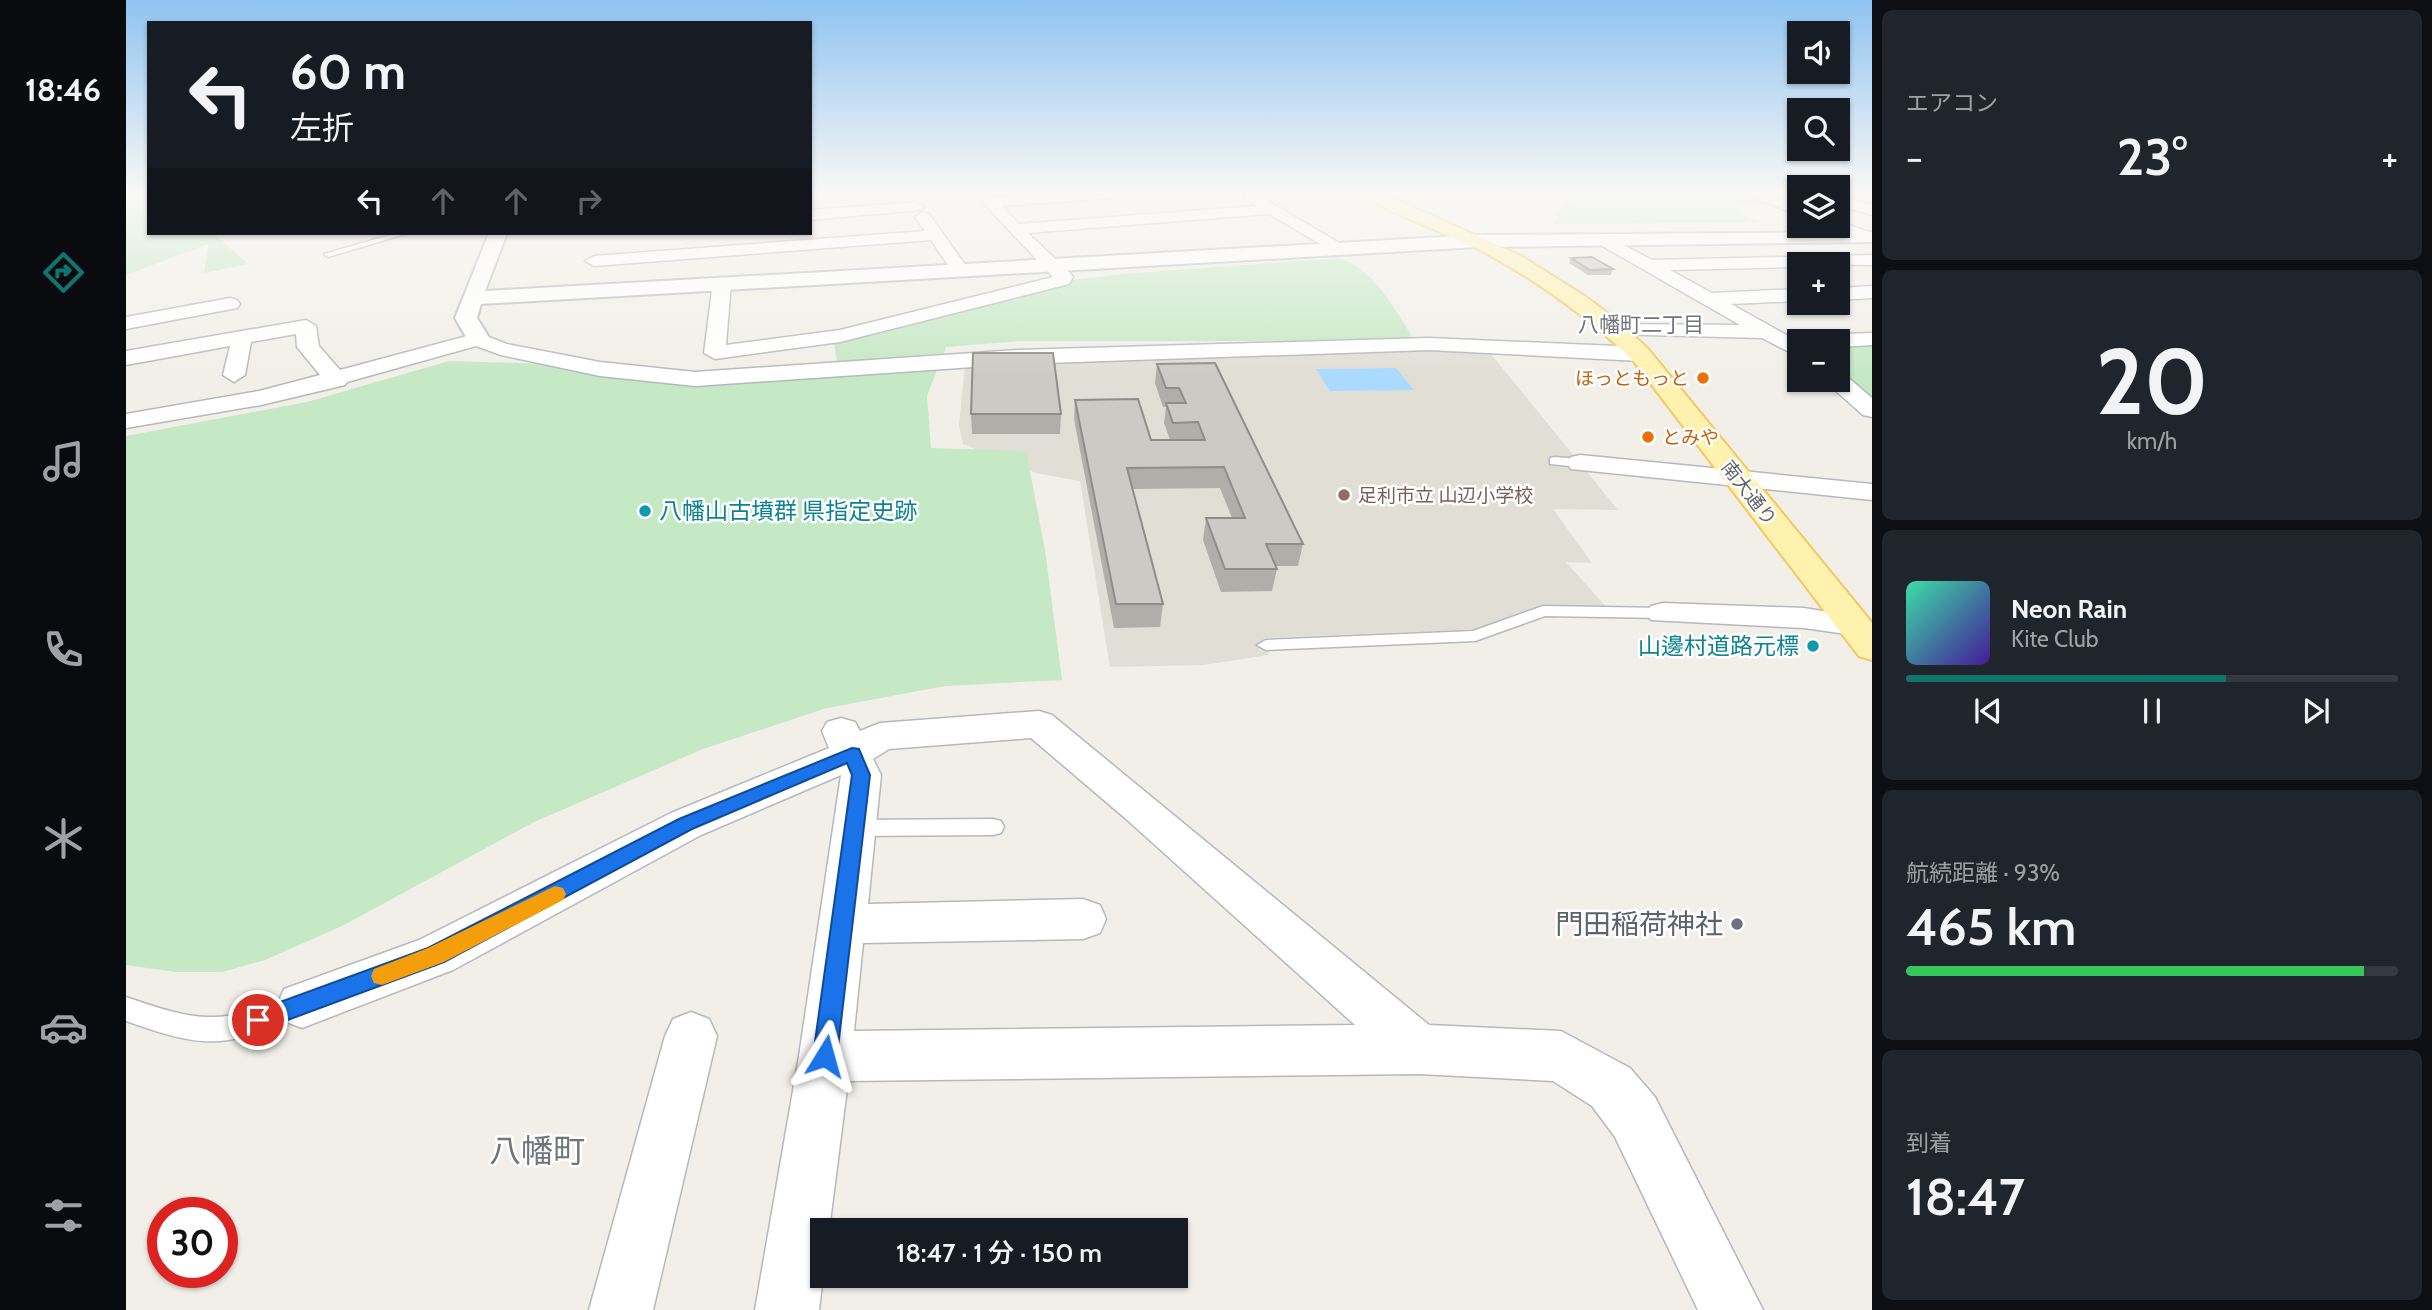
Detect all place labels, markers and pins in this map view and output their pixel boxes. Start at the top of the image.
place label: ほっともっと [1575,367,1689,390]
marker: ほっともっと [1695,370,1711,386]
place label: とみや [1662,426,1719,449]
marker: とみや [1640,429,1656,445]
place label: 足利市立 山辺小学校 [1358,484,1533,507]
marker: 足利市立 山辺小学校 [1336,487,1352,503]
place label: 八幡山古墳群 県指定史跡 [659,497,917,525]
marker: 八幡山古墳群 県指定史跡 [637,503,653,519]
place label: 山邊村道路元標 [1638,632,1799,660]
marker: 山邊村道路元標 [1805,638,1821,654]
place label: 門田稲荷神社 [1555,907,1723,941]
marker: 門田稲荷神社 [1729,916,1745,932]
pin [228,990,288,1050]

